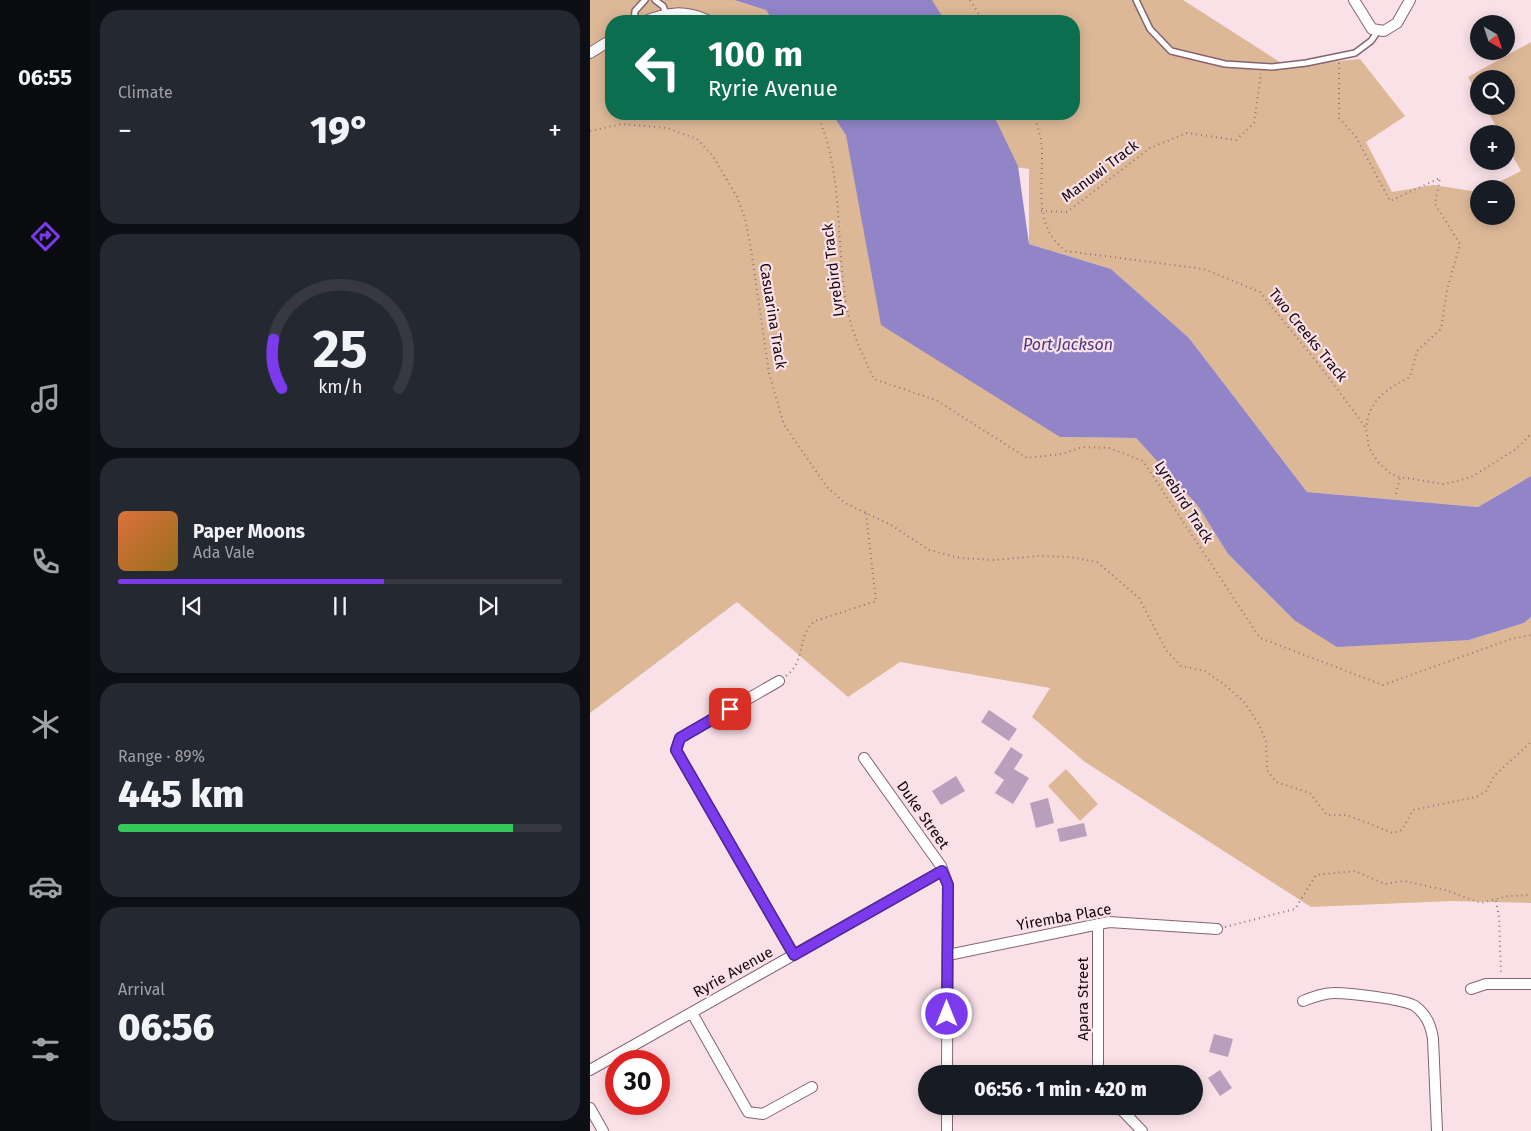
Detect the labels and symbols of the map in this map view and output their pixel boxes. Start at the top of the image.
north arrow [1470,15,1515,60]
street label: Manuwi Track [1058,136,1142,206]
street label: Lyrebird Track [818,222,848,318]
street label: Casuarina Track [756,262,790,370]
street label: Two Creeks Track [1265,285,1351,386]
water label: Port Jackson [1023,335,1113,354]
street label: Lyrebird Track [1151,458,1217,547]
pin [709,688,751,730]
street label: Duke Street [893,778,953,853]
street label: Yiremba Place [1015,900,1113,934]
street label: Ryrie Avenue [690,943,776,1001]
street label: Apara Street [1074,957,1092,1041]
position arrow [920,987,972,1039]
speed limit sign: 30 [605,1050,670,1115]

